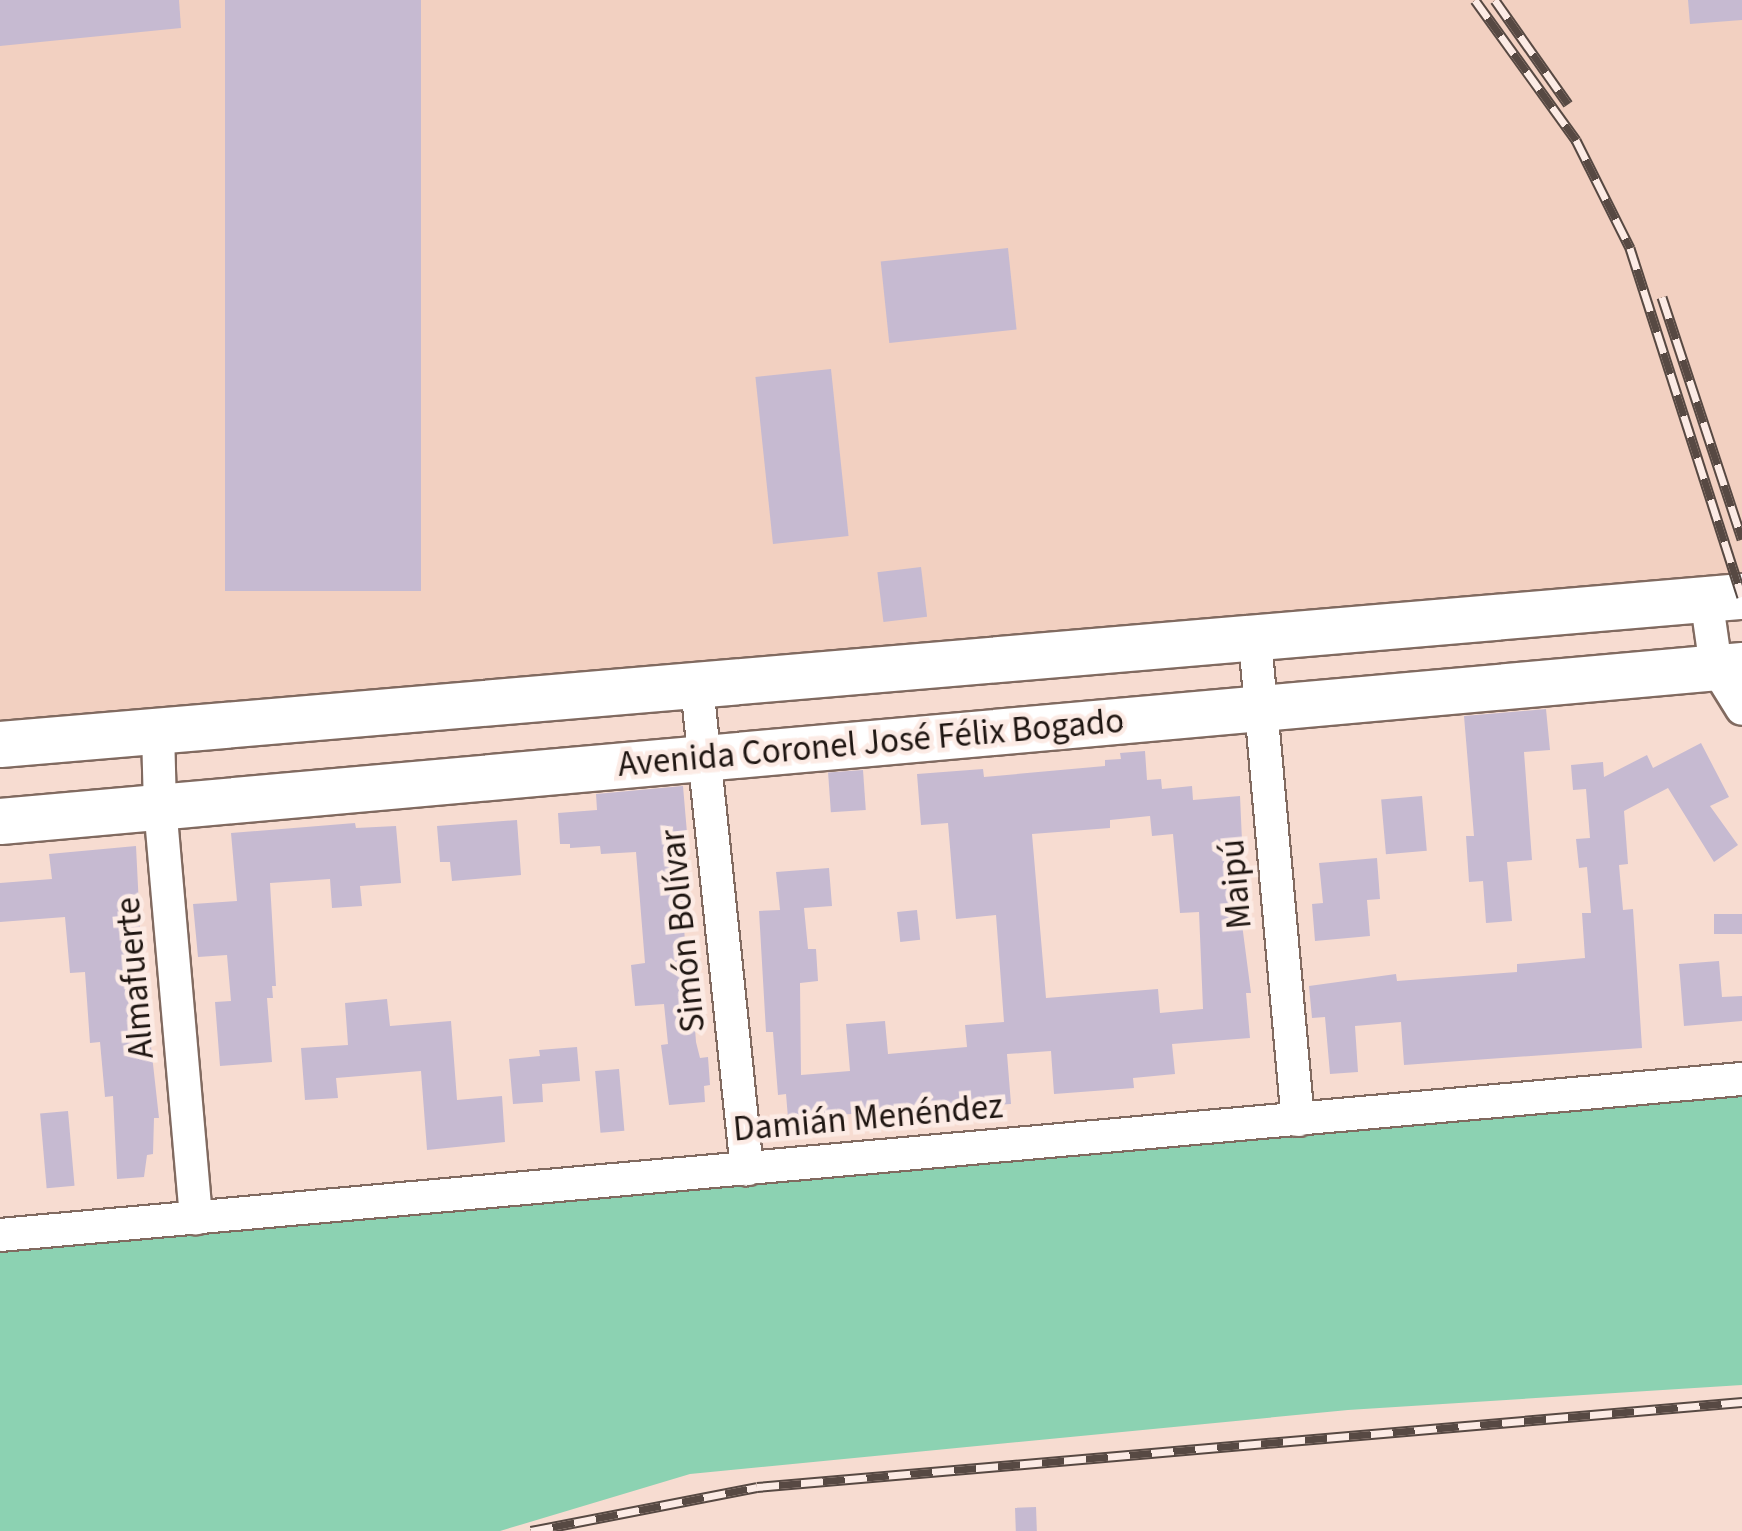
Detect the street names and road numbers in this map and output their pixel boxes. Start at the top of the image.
street label: Avenida Coronel José Félix Bogado [616,700,1126,786]
street label: Simón Bolívar [651,827,715,1035]
street label: Maipú [1211,837,1261,931]
street label: Almafuerte [107,895,163,1061]
street label: Damián Menéndez [731,1085,1005,1151]

